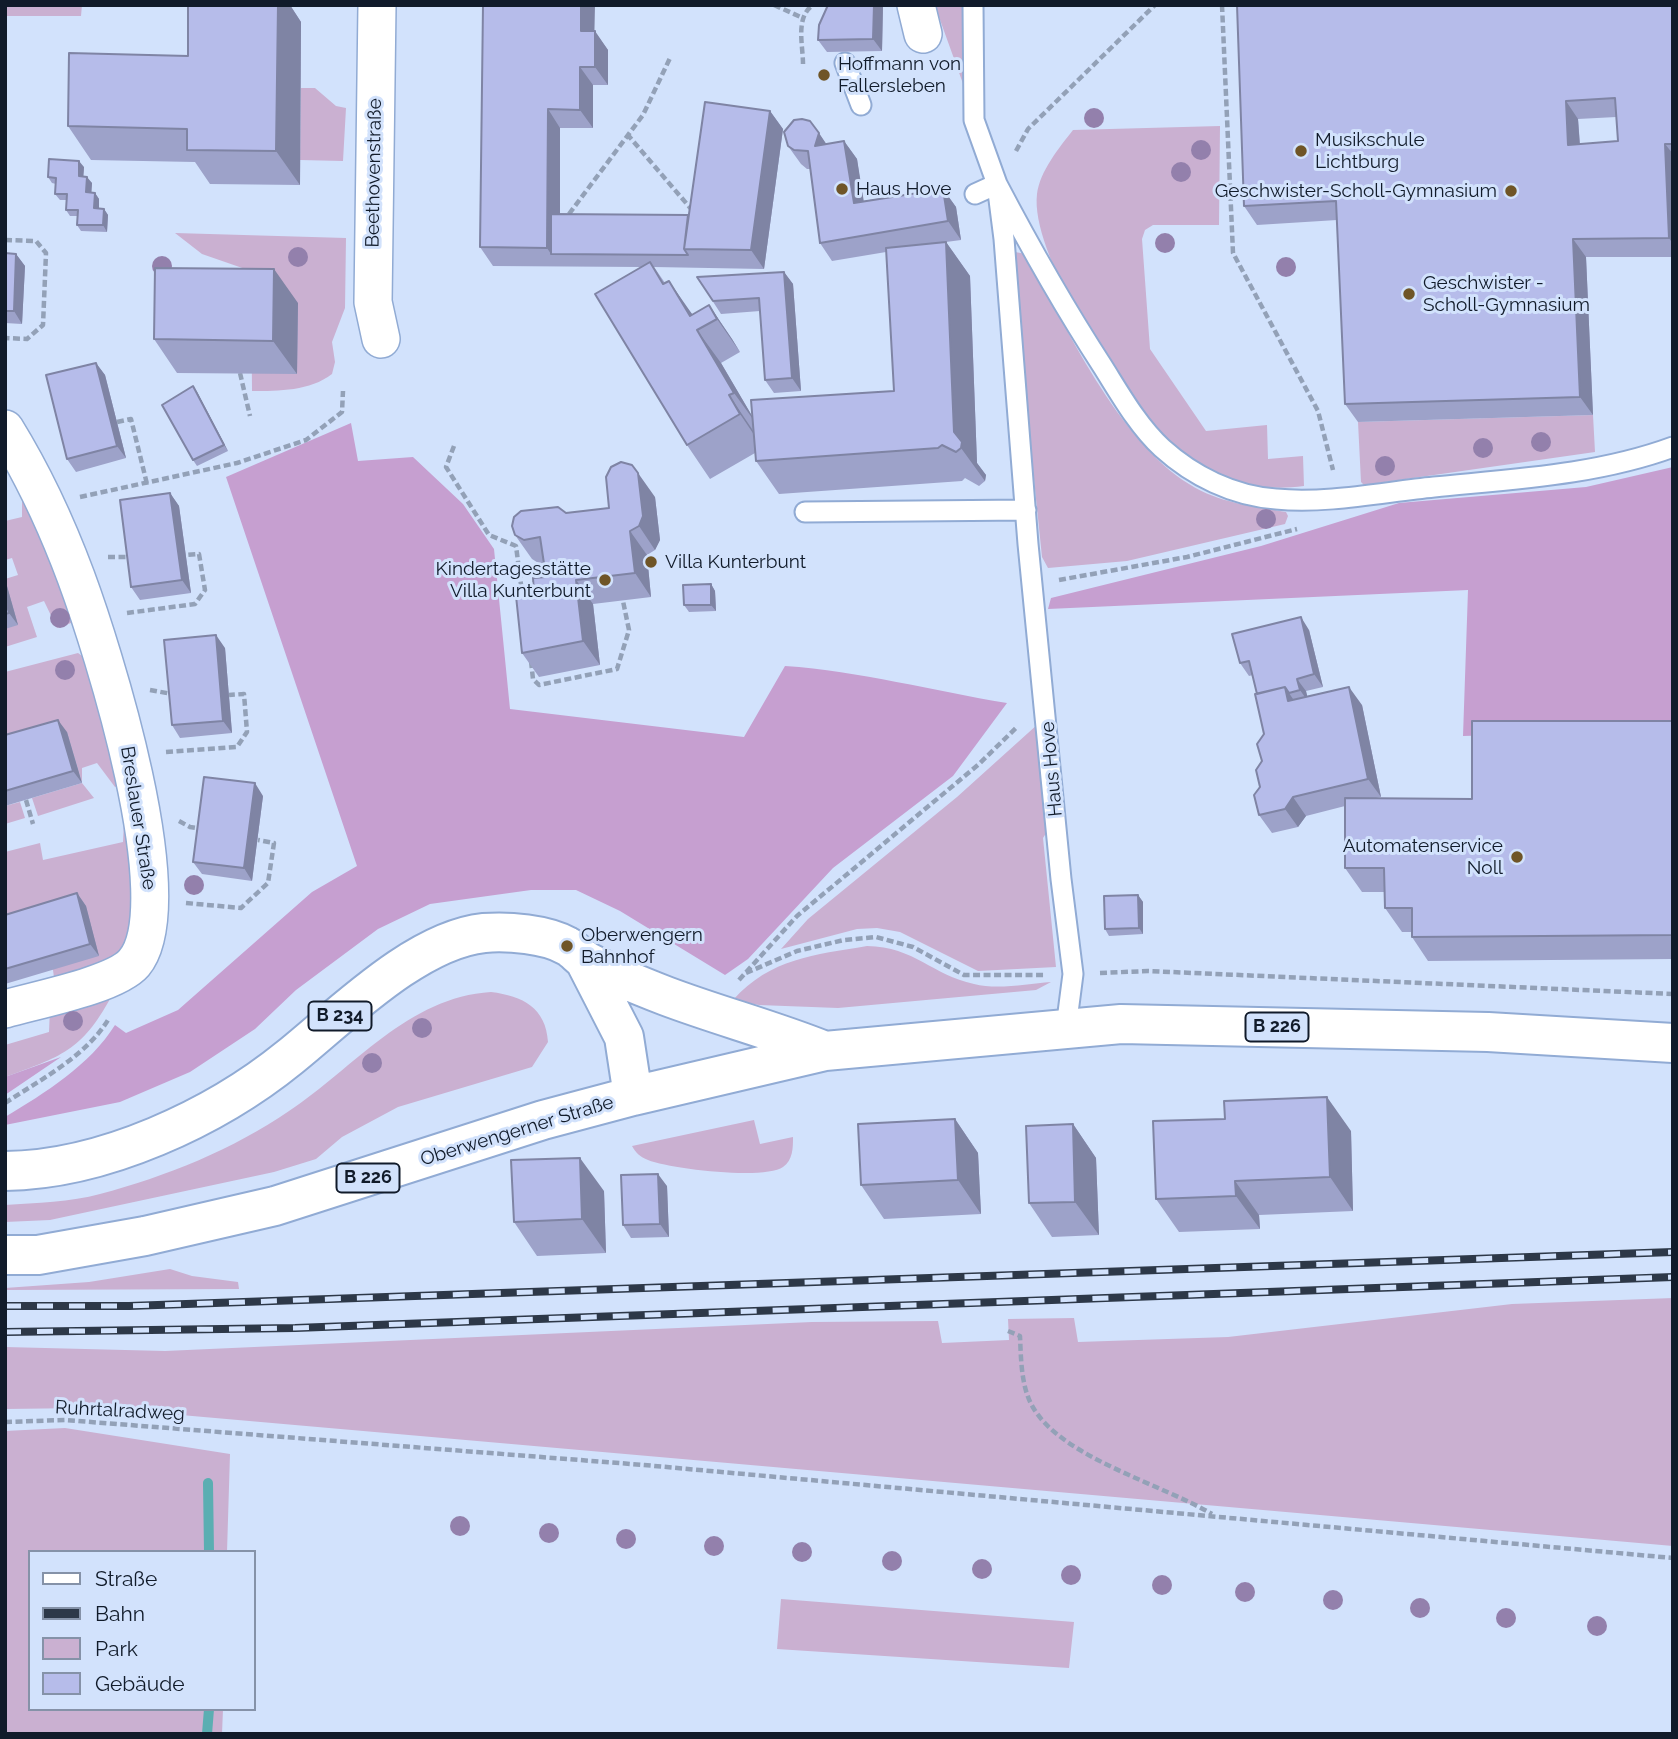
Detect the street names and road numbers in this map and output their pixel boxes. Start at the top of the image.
street label: Beethovenstraße [361,98,387,248]
street label: Haus Hove [1036,721,1068,817]
street label: Breslauer Straße [115,745,161,891]
road number: B 234 [308,1001,372,1030]
road number: B 226 [1246,1012,1308,1042]
street label: Oberwengerner Straße [418,1091,616,1171]
road number: B 226 [336,1163,400,1192]
street label: Ruhrtalradweg [55,1396,185,1426]

